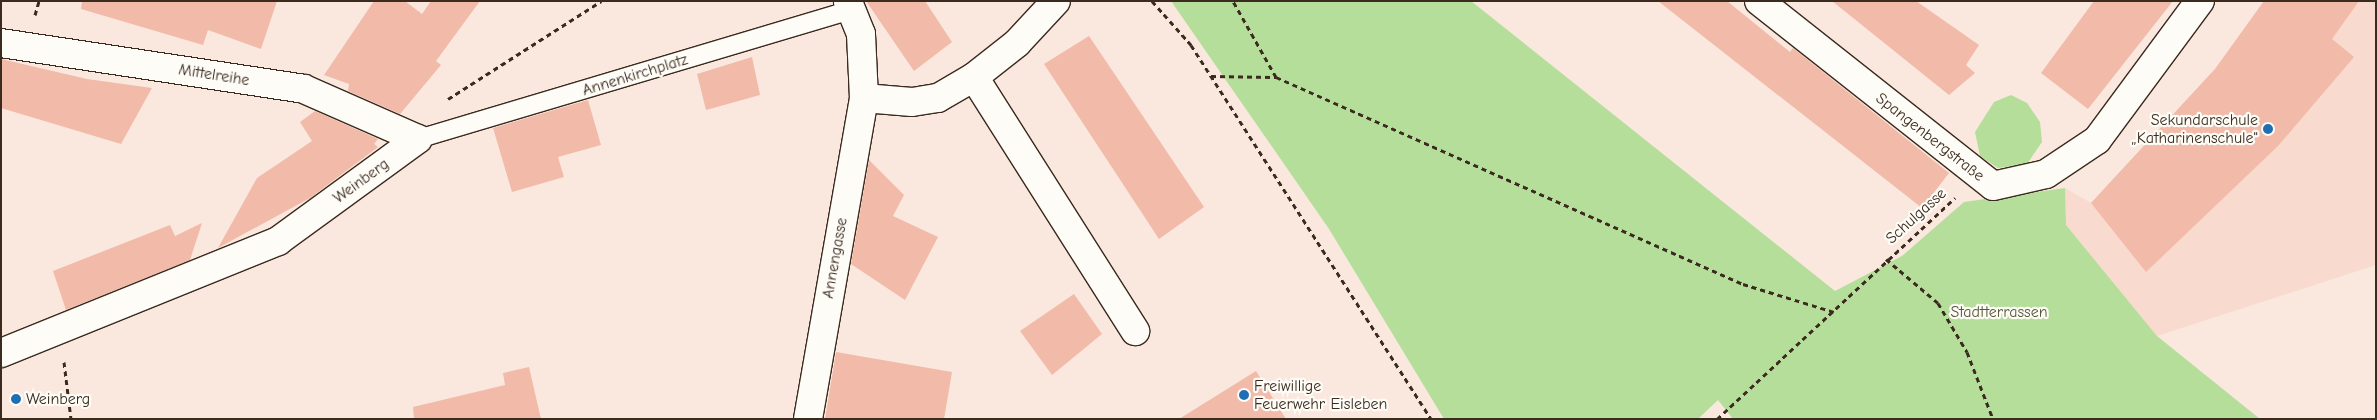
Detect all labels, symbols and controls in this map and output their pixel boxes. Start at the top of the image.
street label: Annenkirchplatz [580,50,690,100]
street label: Mittelreihe [177,60,251,90]
street label: Spangenbergstraße [1872,89,1988,185]
place label: Sekundarschule „Katharinenschule" [2131,110,2258,148]
marker: Sekundarschule „Katharinenschule" [2262,123,2274,135]
street label: Weinberg [329,154,393,208]
street label: Schulgasse [1882,184,1950,248]
street label: Annengasse [818,216,852,300]
park label: Stadtterrassen [1950,302,2048,322]
place label: Freiwillige Feuerwehr Eisleben [1254,376,1387,414]
place label: Weinberg [26,389,90,409]
marker: Freiwillige Feuerwehr Eisleben [1238,389,1250,401]
marker: Weinberg [10,393,22,405]

